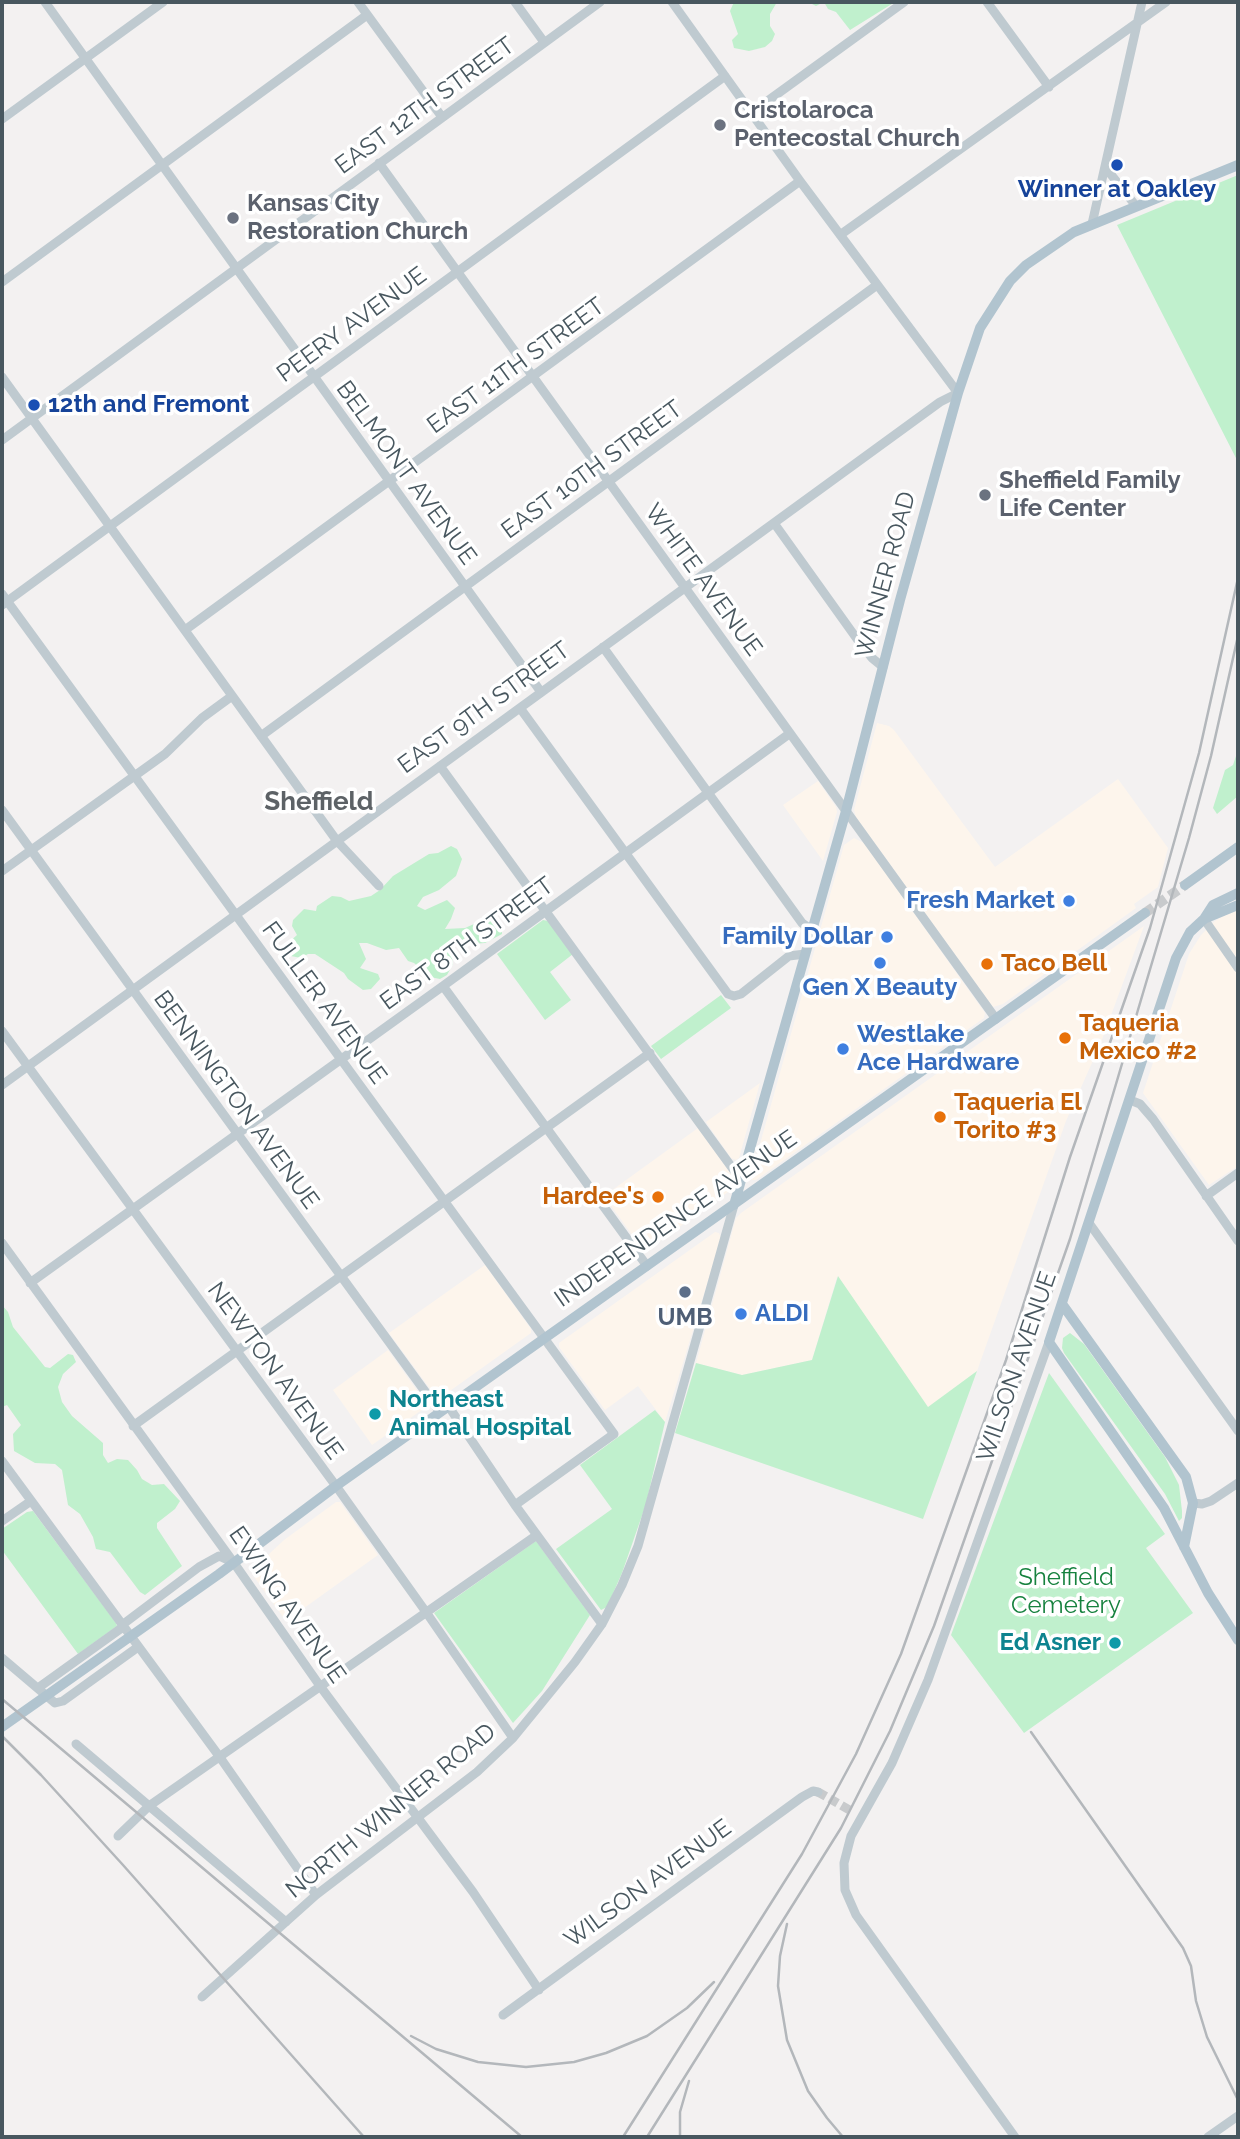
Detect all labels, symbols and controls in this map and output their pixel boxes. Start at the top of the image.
street label: EAST 12TH STREET [330,31,520,181]
place label: Cristolaroca Pentecostal Church [734,97,960,153]
marker: Cristolaroca Pentecostal Church [712,117,728,133]
marker: Winner at Oakley [1109,157,1125,173]
place label: Winner at Oakley [1018,176,1216,204]
place label: Kansas City Restoration Church [247,190,468,246]
marker: Kansas City Restoration Church [225,210,241,226]
street label: PEERY AVENUE [272,261,432,389]
street label: EAST 11TH STREET [422,292,610,440]
street label: BELMONT AVENUE [330,376,482,570]
place label: 12th and Fremont [48,391,250,419]
street label: EAST 10TH STREET [496,395,688,545]
marker: 12th and Fremont [26,397,42,413]
place label: Sheffield Family Life Center [999,467,1181,523]
marker: Sheffield Family Life Center [977,487,993,503]
street label: WINNER ROAD [850,489,922,661]
street label: WHITE AVENUE [638,498,768,662]
street label: EAST 9TH STREET [392,636,576,780]
district label: Sheffield [264,786,374,818]
street label: EAST 8TH STREET [375,871,559,1017]
place label: Fresh Market [906,887,1055,915]
marker: Fresh Market [1061,893,1077,909]
street label: FULLER AVENUE [255,916,393,1090]
place label: Family Dollar [722,923,873,951]
marker: Family Dollar [879,929,895,945]
place label: Taco Bell [1001,950,1107,978]
marker: Gen X Beauty [872,955,888,971]
marker: Taco Bell [979,956,995,972]
place label: Gen X Beauty [803,974,957,1002]
street label: BENNINGTON AVENUE [147,985,325,1215]
place label: Taqueria Mexico #2 [1079,1010,1197,1066]
place label: Westlake Ace Hardware [857,1021,1019,1077]
marker: Taqueria Mexico #2 [1057,1030,1073,1046]
marker: Westlake Ace Hardware [835,1041,851,1057]
place label: Taqueria El Torito #3 [954,1089,1082,1145]
marker: Taqueria El Torito #3 [932,1109,948,1125]
street label: INDEPENDENCE AVENUE [549,1124,803,1314]
place label: Hardee's [542,1183,644,1211]
marker: Hardee's [650,1189,666,1205]
street label: WILSON AVENUE [971,1268,1063,1466]
street label: NEWTON AVENUE [201,1277,349,1465]
marker: UMB [677,1284,693,1300]
place label: ALDI [755,1300,809,1328]
place label: UMB [657,1304,713,1332]
marker: ALDI [733,1306,749,1322]
place label: Northeast Animal Hospital [389,1386,571,1442]
marker: Northeast Animal Hospital [367,1406,383,1422]
street label: EWING AVENUE [222,1521,352,1689]
park label: Sheffield Cemetery [1011,1564,1121,1620]
place label: Ed Asner [1000,1629,1101,1657]
marker: Ed Asner [1107,1635,1123,1651]
street label: NORTH WINNER ROAD [280,1718,502,1904]
street label: WILSON AVENUE [559,1814,737,1954]

